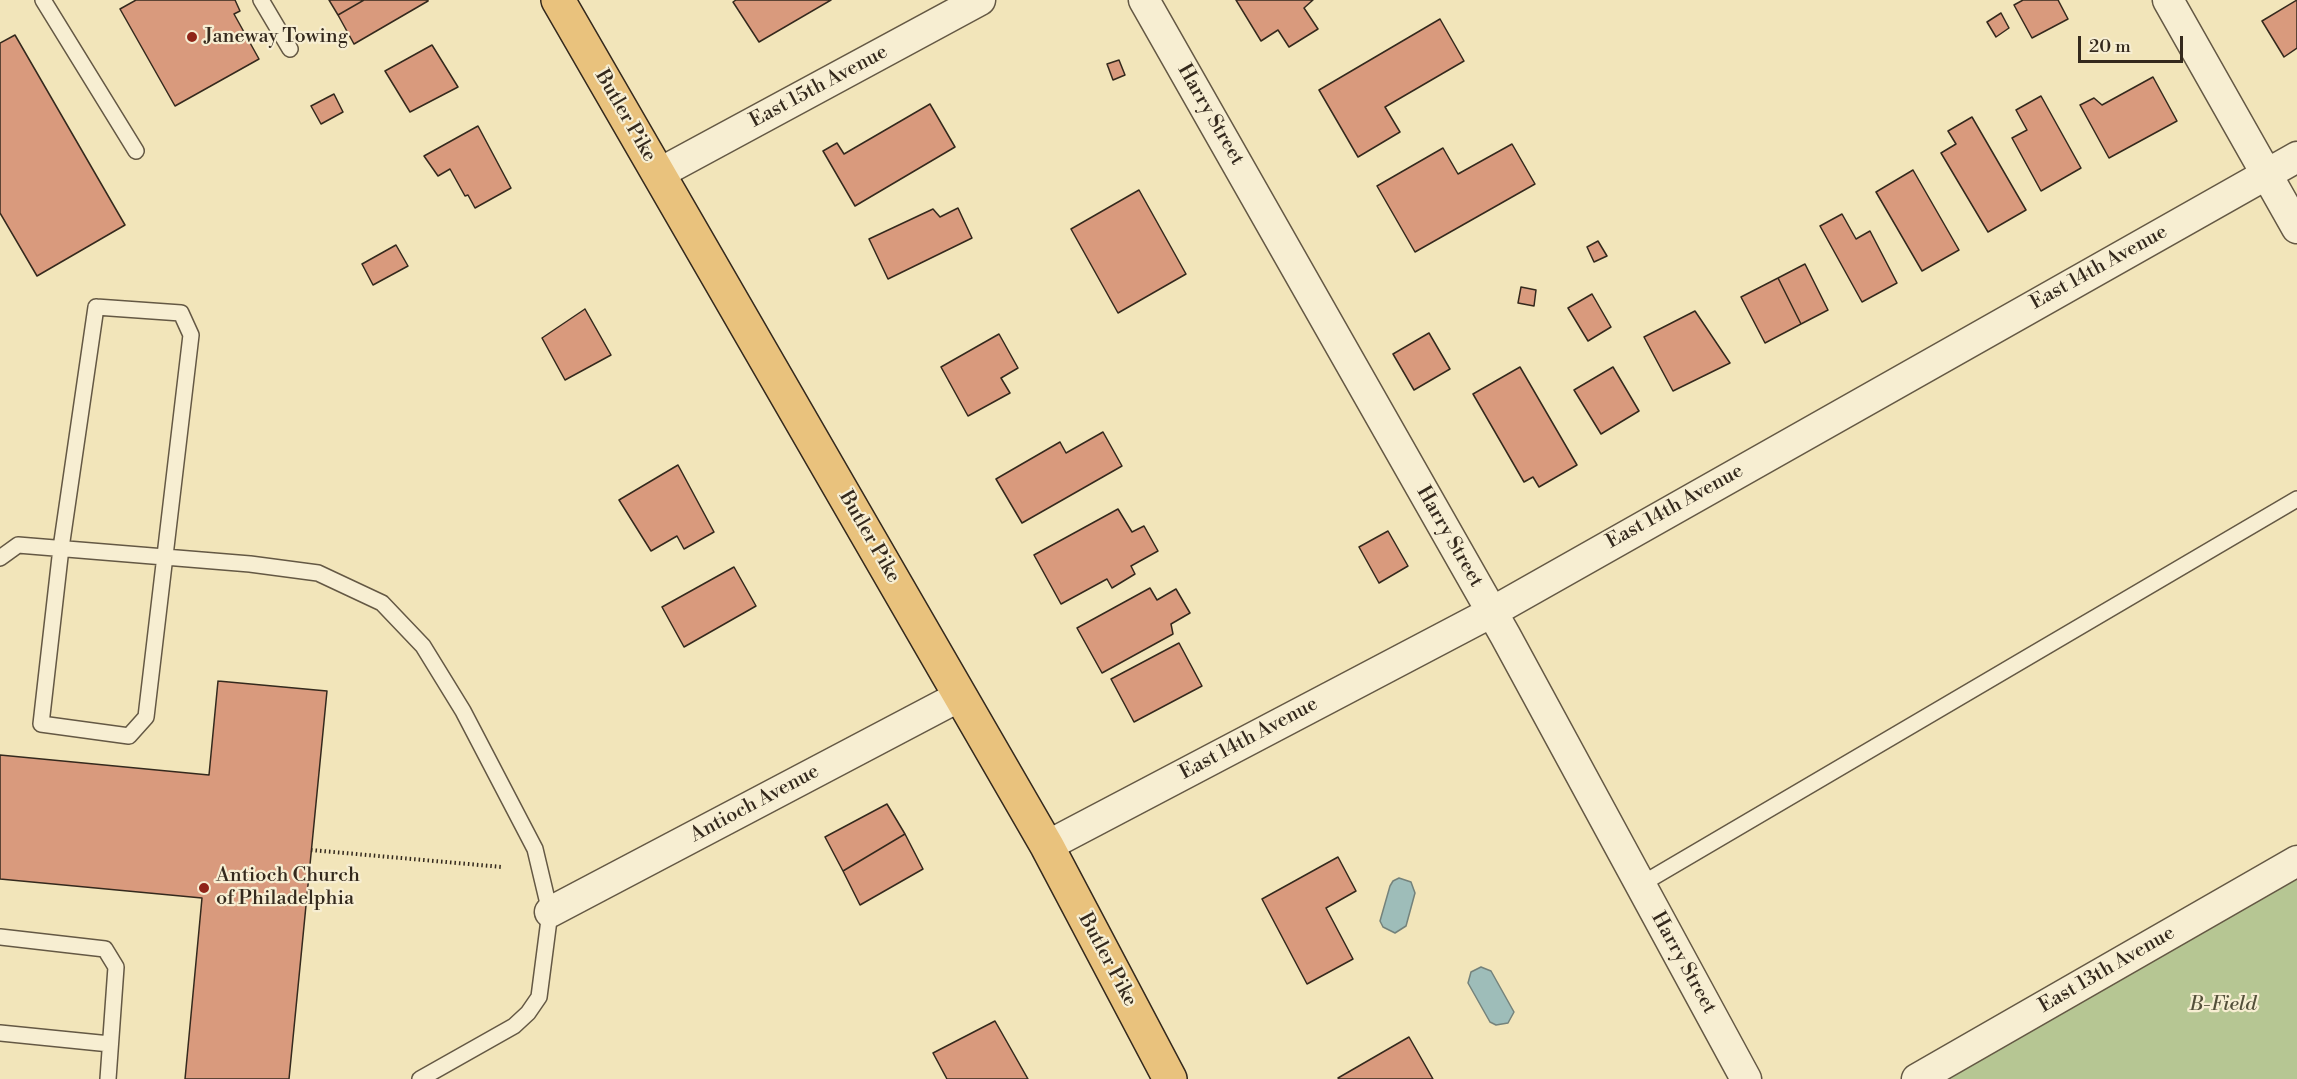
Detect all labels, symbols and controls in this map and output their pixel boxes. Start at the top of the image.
scale bar [2081,24,2186,62]
place label: Janeway Towing [204,25,348,49]
marker: Janeway Towing [185,30,199,44]
text: 20 m [2089,35,2131,58]
street label: East 15th Avenue [746,40,892,134]
street label: Harry Street [1171,60,1249,170]
street label: Butler Pike [589,66,661,166]
street label: East 14th Avenue [2026,220,2172,316]
street label: East 14th Avenue [1602,459,1748,555]
street label: Harry Street [1410,482,1488,592]
street label: Butler Pike [833,487,905,587]
street label: East 14th Avenue [1176,692,1322,786]
street label: Antioch Avenue [686,760,824,848]
place label: Antioch Church of Philadelphia [216,864,360,911]
marker: Antioch Church of Philadelphia [197,881,211,895]
street label: Harry Street [1645,908,1721,1018]
street label: Butler Pike [1072,909,1142,1011]
street label: East 13th Avenue [2035,921,2179,1019]
park label: B-Field [2190,993,2256,1017]

